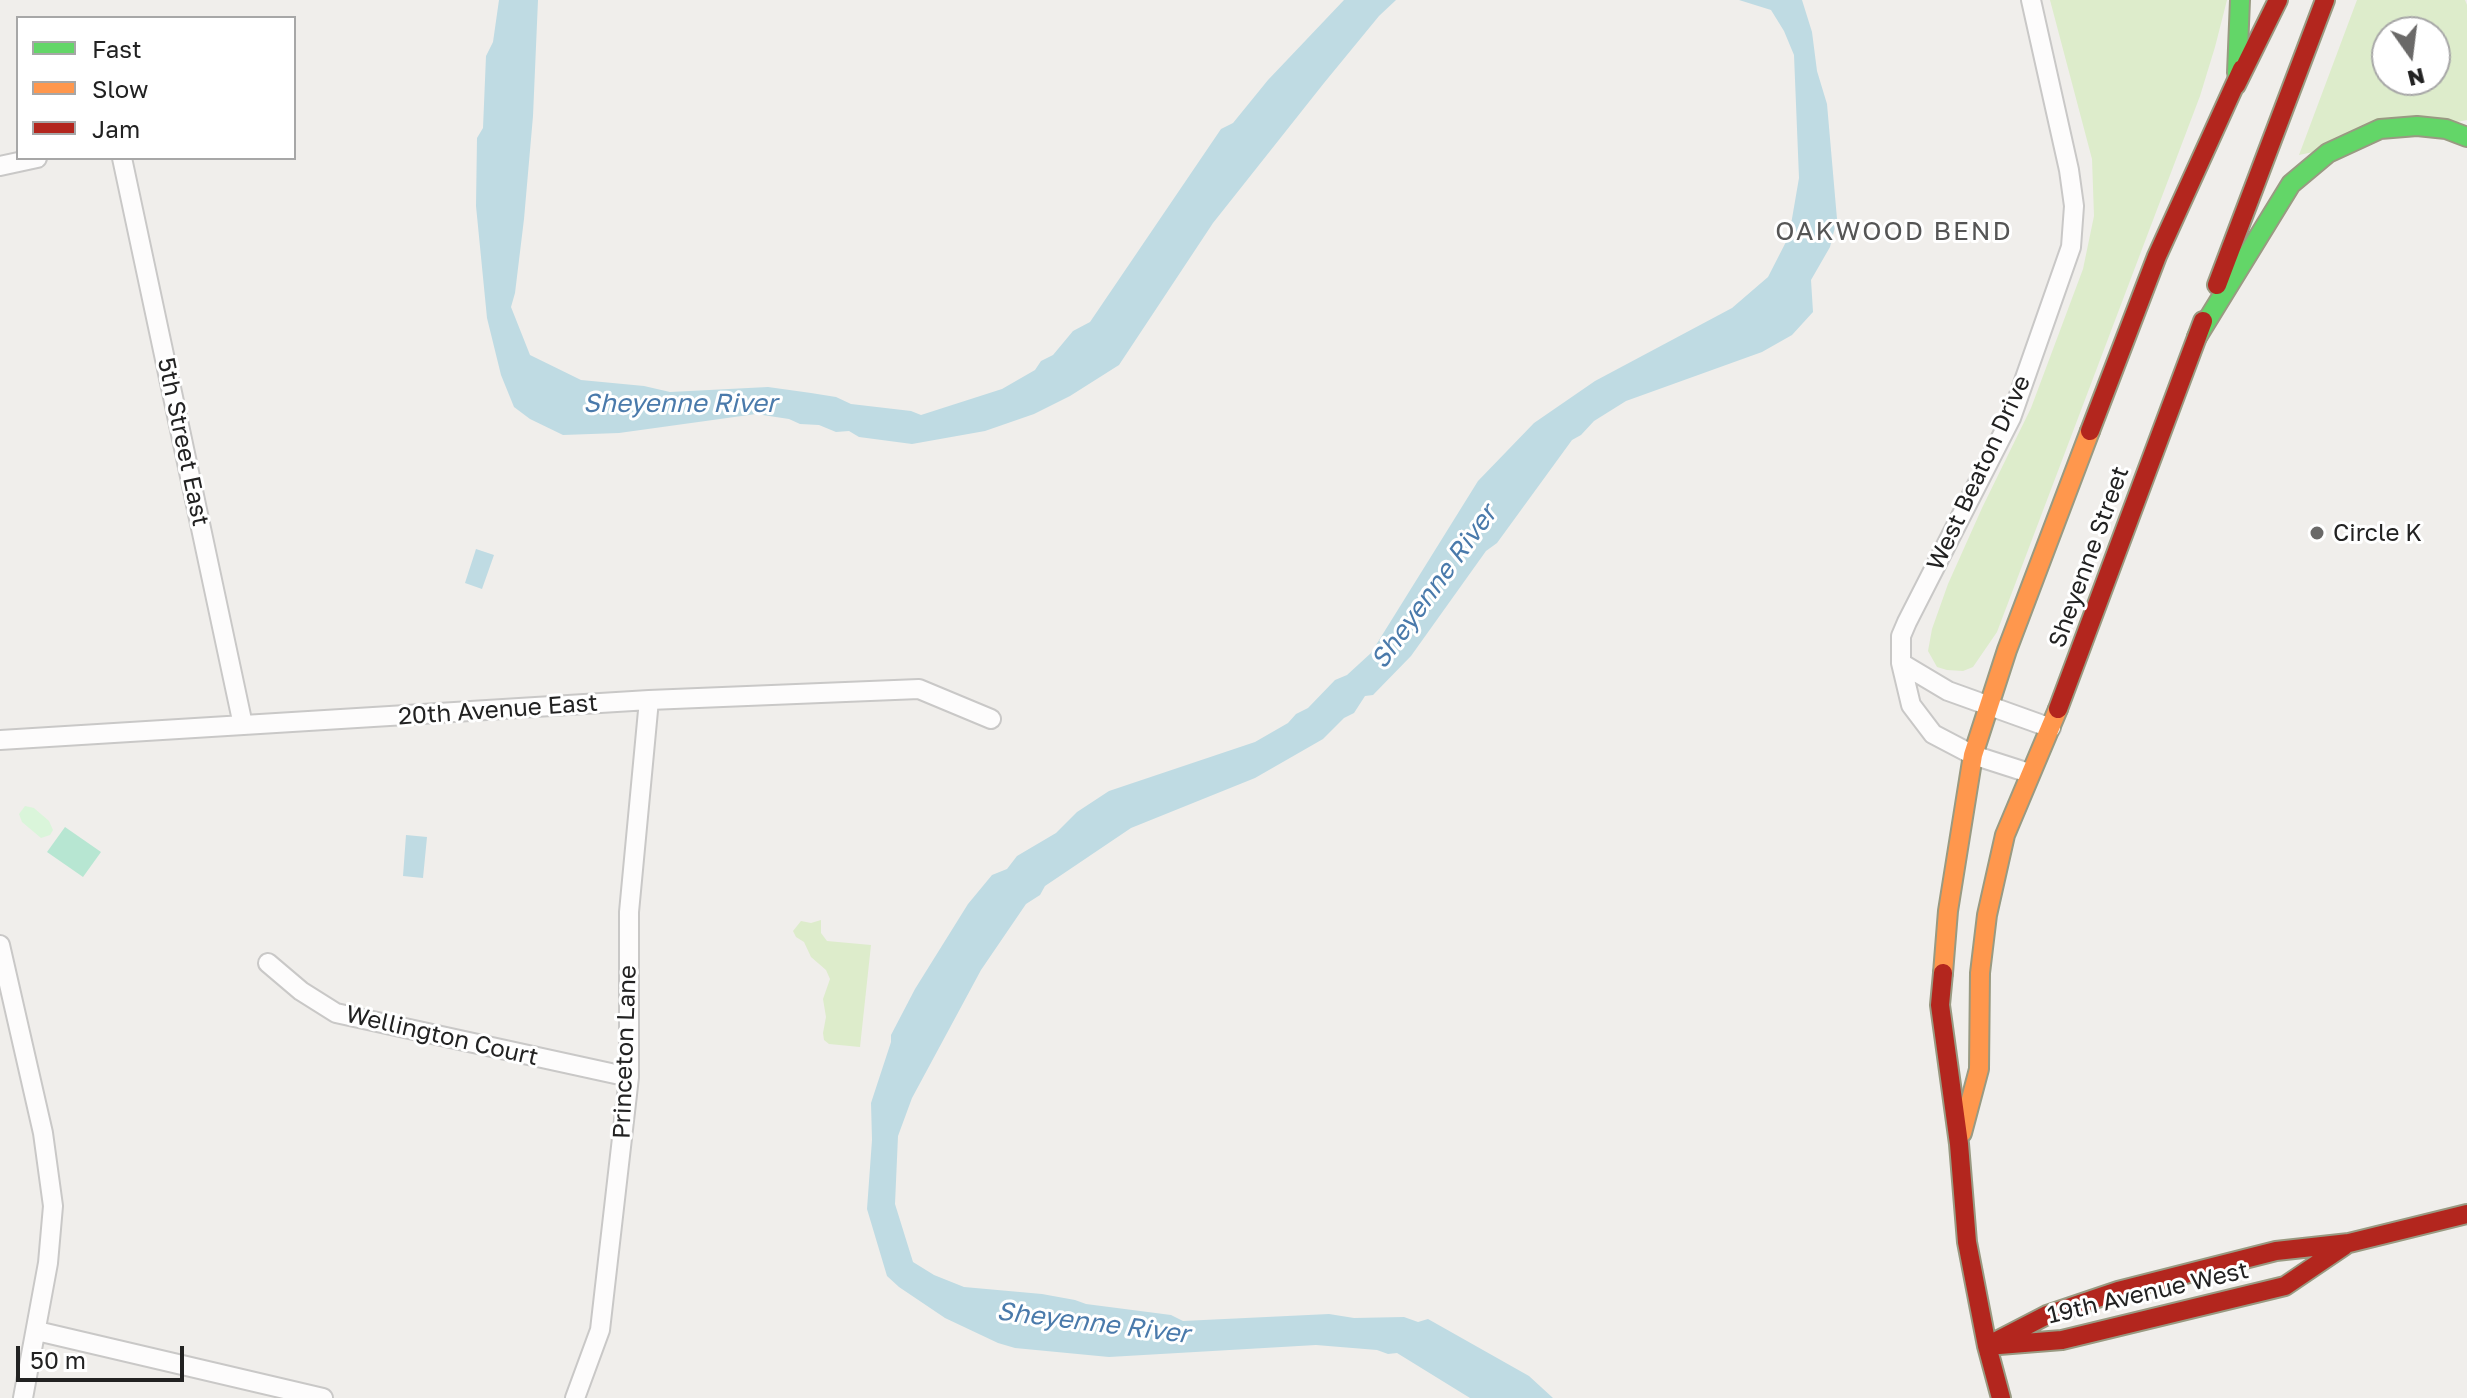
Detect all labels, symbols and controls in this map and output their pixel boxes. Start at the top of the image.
legend [16,16,296,160]
north arrow [2371,16,2451,96]
text: Fast [92,34,142,63]
text: N [2405,63,2428,93]
text: Slow [92,74,148,103]
text: Jam [92,114,140,143]
district label: OAKWOOD BEND [1775,216,2013,248]
street label: 5th Street East [151,355,215,529]
street label: West Beaton Drive [1921,371,2037,575]
water label: Sheyenne River [583,388,777,420]
street label: Sheyenne Street [2043,462,2135,652]
water label: Sheyenne River [1364,499,1504,675]
place label: Circle K [2333,519,2422,547]
marker: Circle K [2308,524,2326,542]
street label: 20th Avenue East [397,689,599,731]
street label: Princeton Lane [608,964,642,1140]
street label: Wellington Court [343,1000,541,1072]
street label: 19th Avenue West [2045,1256,2251,1330]
water label: Sheyenne River [995,1296,1191,1350]
scale bar [20,1330,188,1380]
text: 50 m [30,1345,86,1374]

